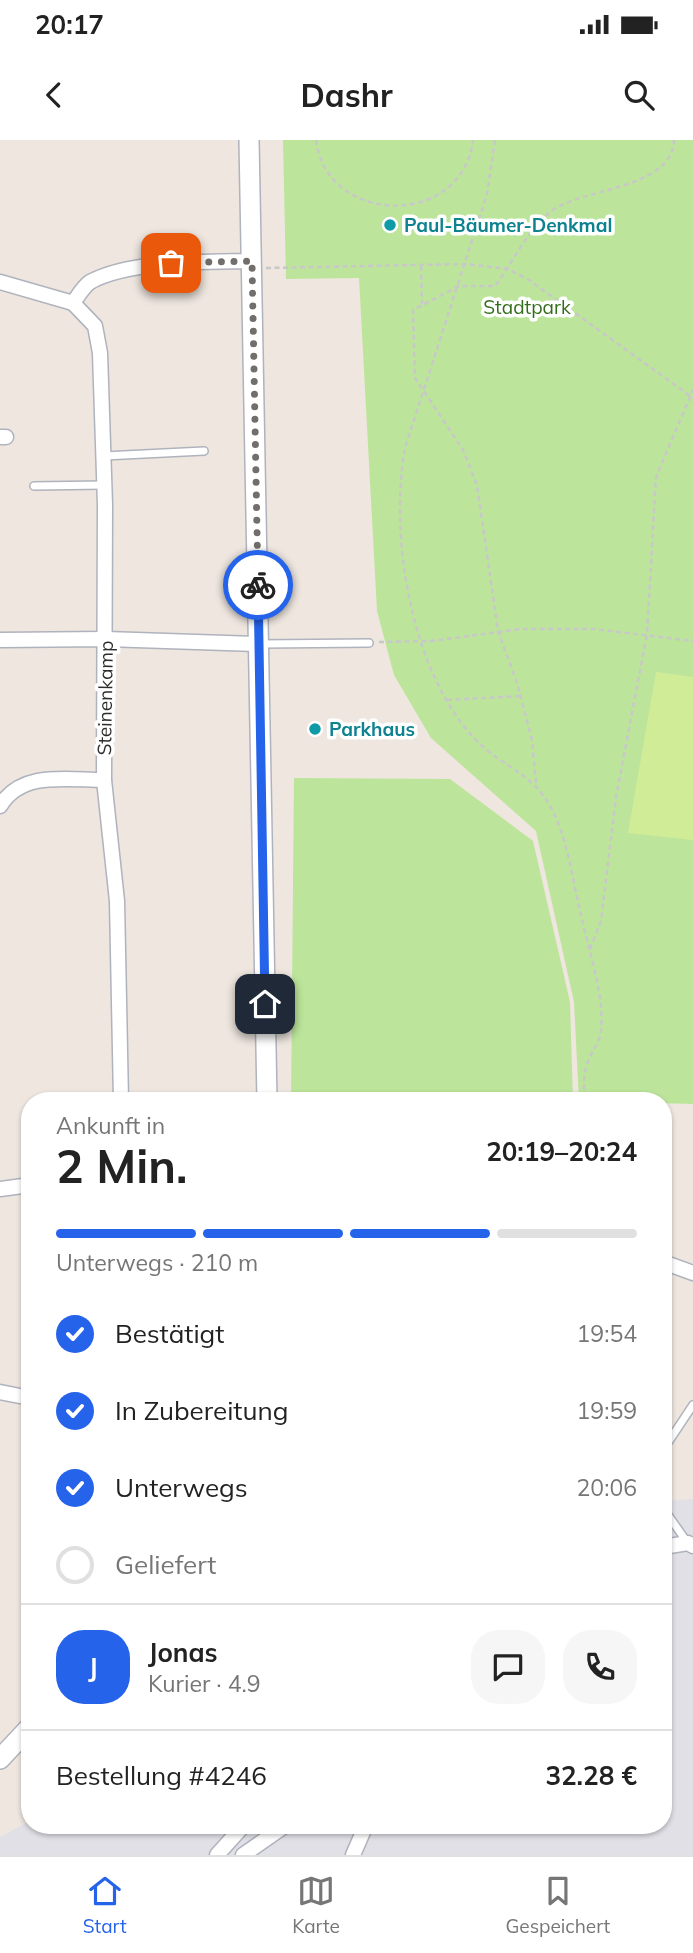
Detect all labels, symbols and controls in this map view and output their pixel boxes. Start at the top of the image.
text: 20:17 [35,8,104,41]
text: Dashr [300,75,393,115]
icon: back [35,76,73,114]
icon: search [620,76,658,114]
place label: Paul-Bäumer-Denkmal [404,213,612,237]
marker: Paul-Bäumer-Denkmal [382,217,398,233]
pin [141,233,201,293]
icon: bag [152,244,190,282]
park label: Stadtpark [483,295,571,319]
courier [223,550,293,620]
icon: bike [239,566,277,604]
street label: Steinenkamp [92,640,118,756]
place label: Parkhaus [329,717,415,741]
marker: Parkhaus [307,721,323,737]
pin [235,974,295,1034]
icon: home [246,985,284,1023]
text: Ankunft in [56,1111,165,1140]
text: 20:19–20:24 [486,1135,637,1168]
text: 2 Min. [56,1137,187,1195]
text: Unterwegs · 210 m [56,1248,258,1277]
icon: check [56,1315,94,1353]
text: Bestätigt [115,1317,224,1350]
text: 19:54 [577,1319,637,1348]
icon: check [56,1392,94,1430]
text: In Zubereitung [115,1394,288,1427]
text: 19:59 [577,1396,637,1425]
icon: check [56,1469,94,1507]
text: Unterwegs [115,1471,248,1504]
text: 20:06 [577,1473,637,1502]
text: Geliefert [115,1548,216,1581]
button: chat [471,1630,545,1704]
button: phone [563,1630,637,1704]
text: Jonas [148,1636,218,1669]
text: J [88,1651,98,1684]
text: Kurier · 4.9 [148,1669,260,1698]
text: Bestellung #4246 [56,1759,267,1792]
text: 32.28 € [545,1759,637,1792]
tab: Start [83,1872,127,1938]
tab: Karte [292,1872,340,1938]
tab: Gespeichert [505,1872,610,1938]

